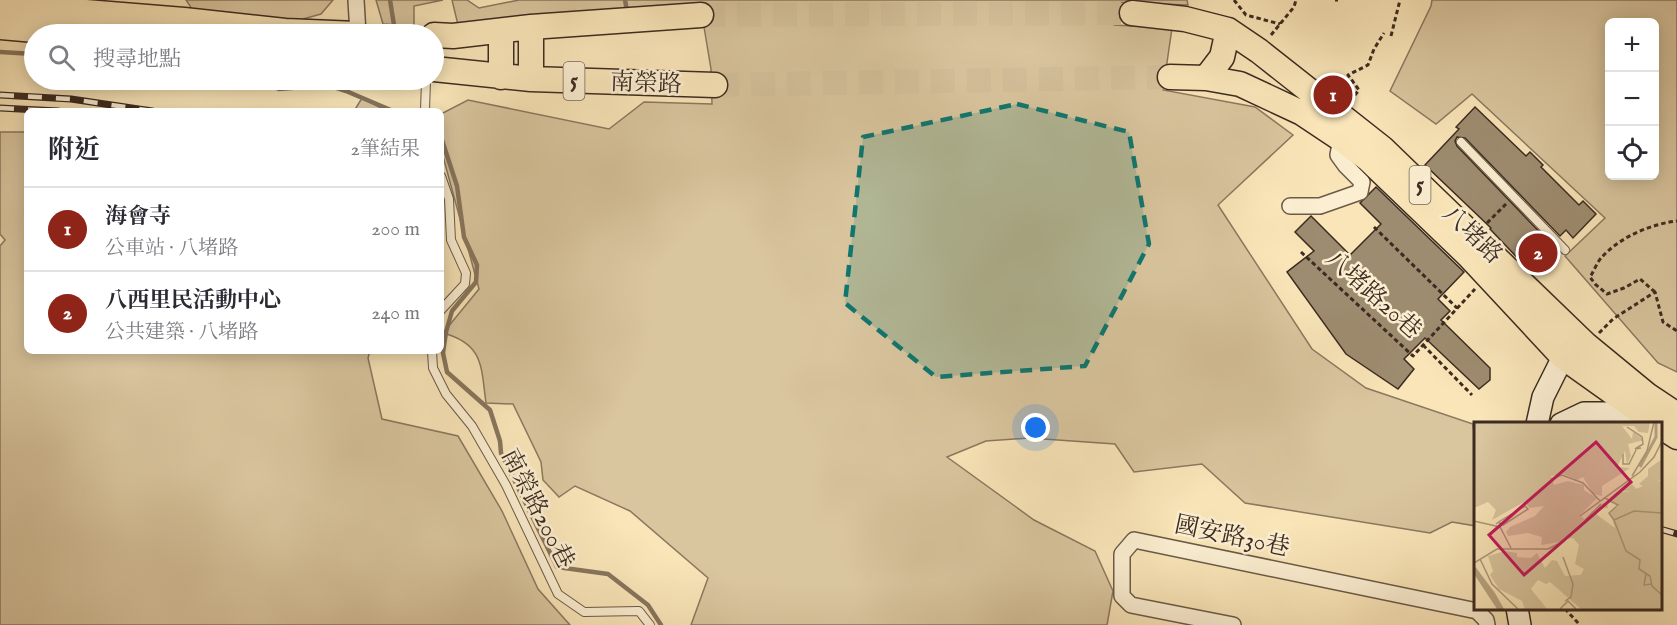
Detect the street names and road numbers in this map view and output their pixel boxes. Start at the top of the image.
road number: 5 [564,62,584,100]
street label: 南榮路 [609,67,683,101]
road number: 5 [1410,166,1430,204]
street label: 八堵路 [1435,199,1509,271]
street label: 八堵路20巷 [1318,244,1428,346]
street label: 南榮路200巷 [493,444,581,574]
street label: 國安路30巷 [1172,510,1292,564]

